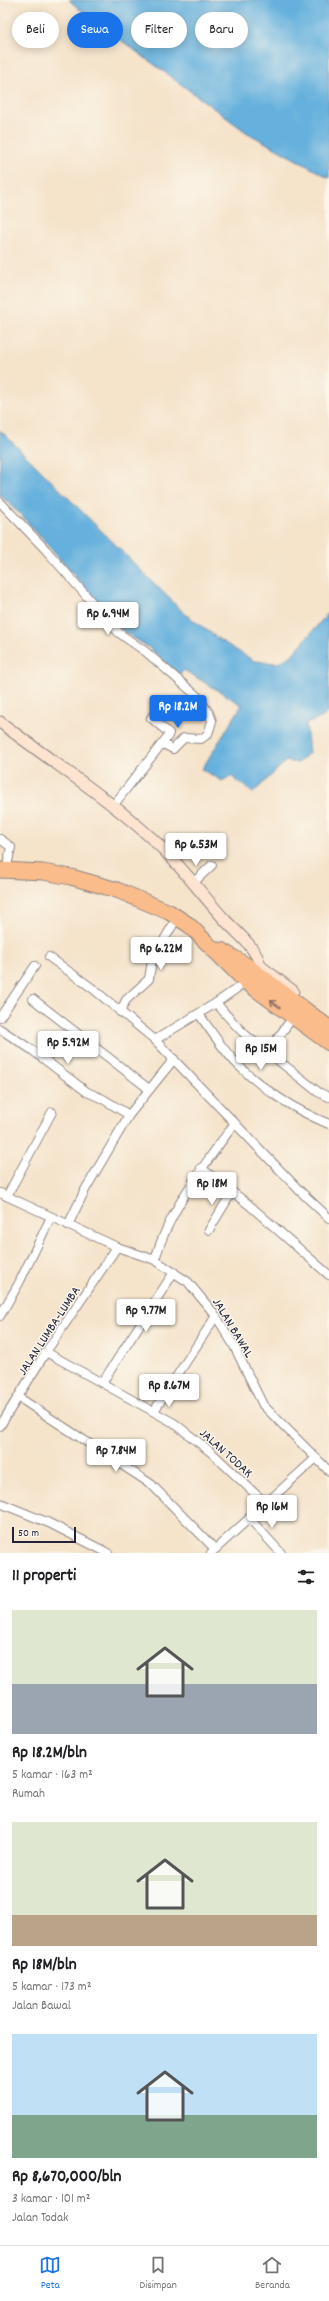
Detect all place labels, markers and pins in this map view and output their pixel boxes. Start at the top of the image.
pin: Rp 6.94M [67,602,149,636]
pin: Rp 18.2M [137,695,219,729]
pin: Rp 6.53M [155,833,237,867]
pin: Rp 6.22M [120,937,202,971]
pin: Rp 5.92M [27,1031,109,1065]
pin: Rp 15M [228,1037,294,1071]
pin: Rp 18M [179,1172,245,1206]
pin: Rp 9.77M [105,1299,187,1333]
pin: Rp 8.67M [128,1374,210,1408]
pin: Rp 7.84M [75,1439,157,1473]
pin: Rp 16M [239,1495,305,1529]

